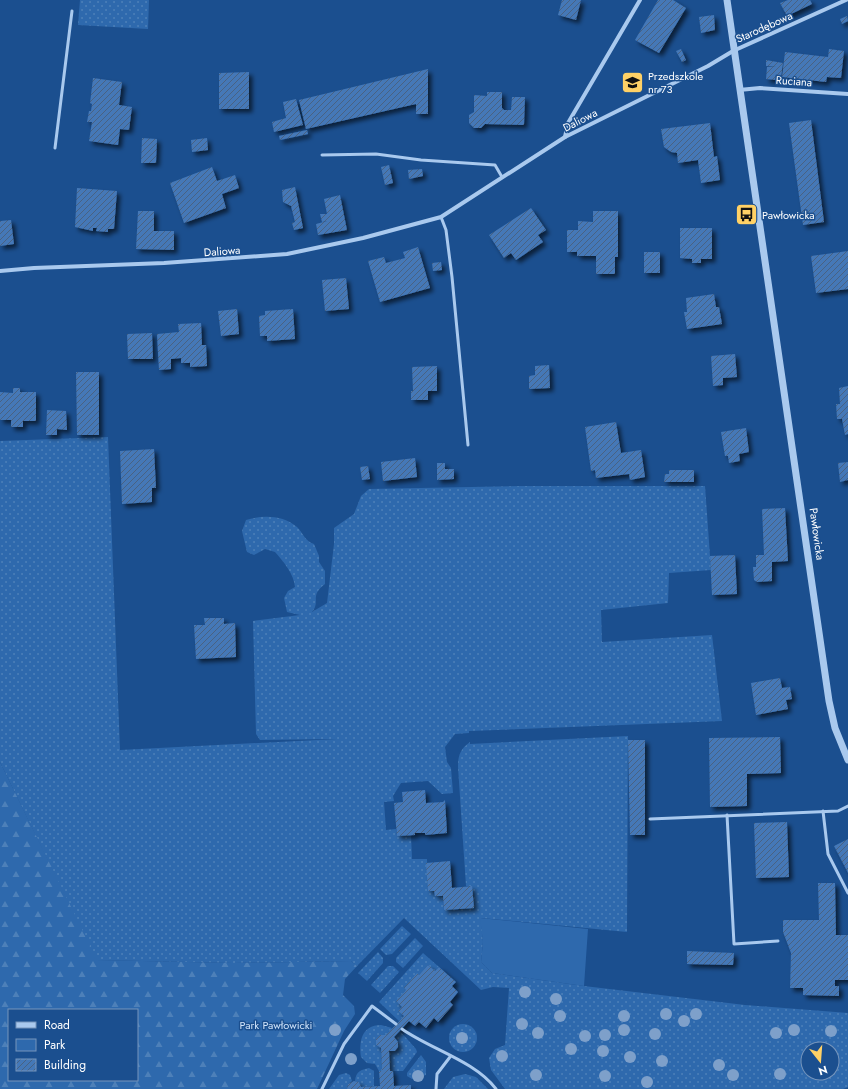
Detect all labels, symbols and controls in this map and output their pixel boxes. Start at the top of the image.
street label: Starodębowa [733,7,795,47]
place label: Przedszkole nr 73 [648,68,703,97]
school or university icon: Przedszkole nr 73 [619,69,645,95]
street label: Ruciana [775,72,813,90]
street label: Daliowa [560,105,600,135]
bus stop icon: Pawłowicka [734,202,760,228]
place label: Pawłowicka [762,207,815,223]
street label: Daliowa [203,242,241,260]
street label: Pawłowicka [805,507,829,561]
legend [8,1009,138,1081]
text: Road [44,1016,70,1034]
park label: Park Pawłowicki [240,1017,313,1033]
text: Park [44,1036,66,1054]
north arrow [800,1041,840,1081]
text: Building [44,1056,86,1074]
text: N [816,1062,829,1079]

